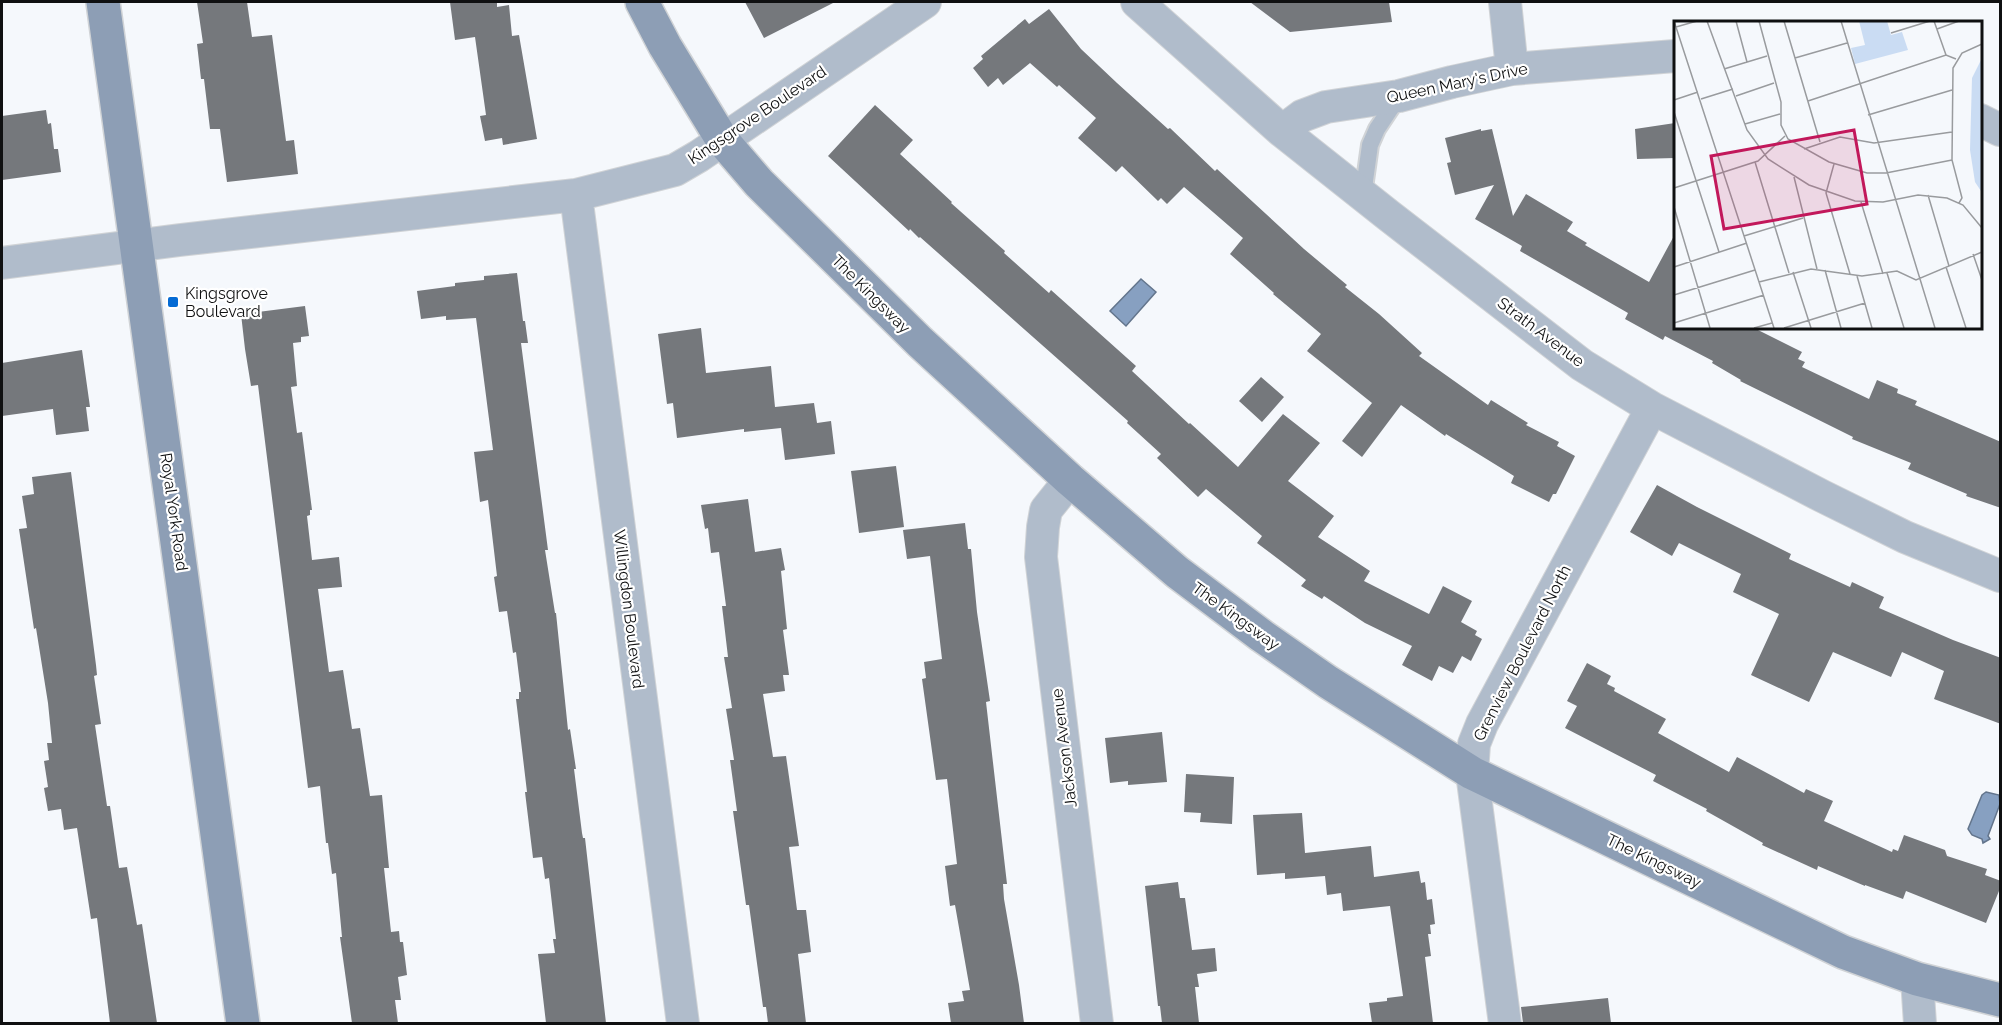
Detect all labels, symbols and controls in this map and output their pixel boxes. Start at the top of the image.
inset map [1674,21,1981,328]
street label: Queen Mary's Drive [1385,59,1529,107]
street label: Kingsgrove Boulevard [684,62,830,168]
street label: The Kingsway [828,251,914,337]
place label: Kingsgrove Boulevard [185,284,268,321]
street label: Strath Avenue [1494,293,1588,371]
marker: Kingsgrove Boulevard [166,295,180,309]
street label: Royal York Road [156,452,192,572]
street label: Willingdon Boulevard [610,528,648,690]
street label: Grenview Boulevard North [1469,562,1575,744]
street label: The Kingsway [1189,578,1284,654]
street label: Jackson Avenue [1047,687,1081,809]
street label: The Kingsway [1604,830,1705,892]

